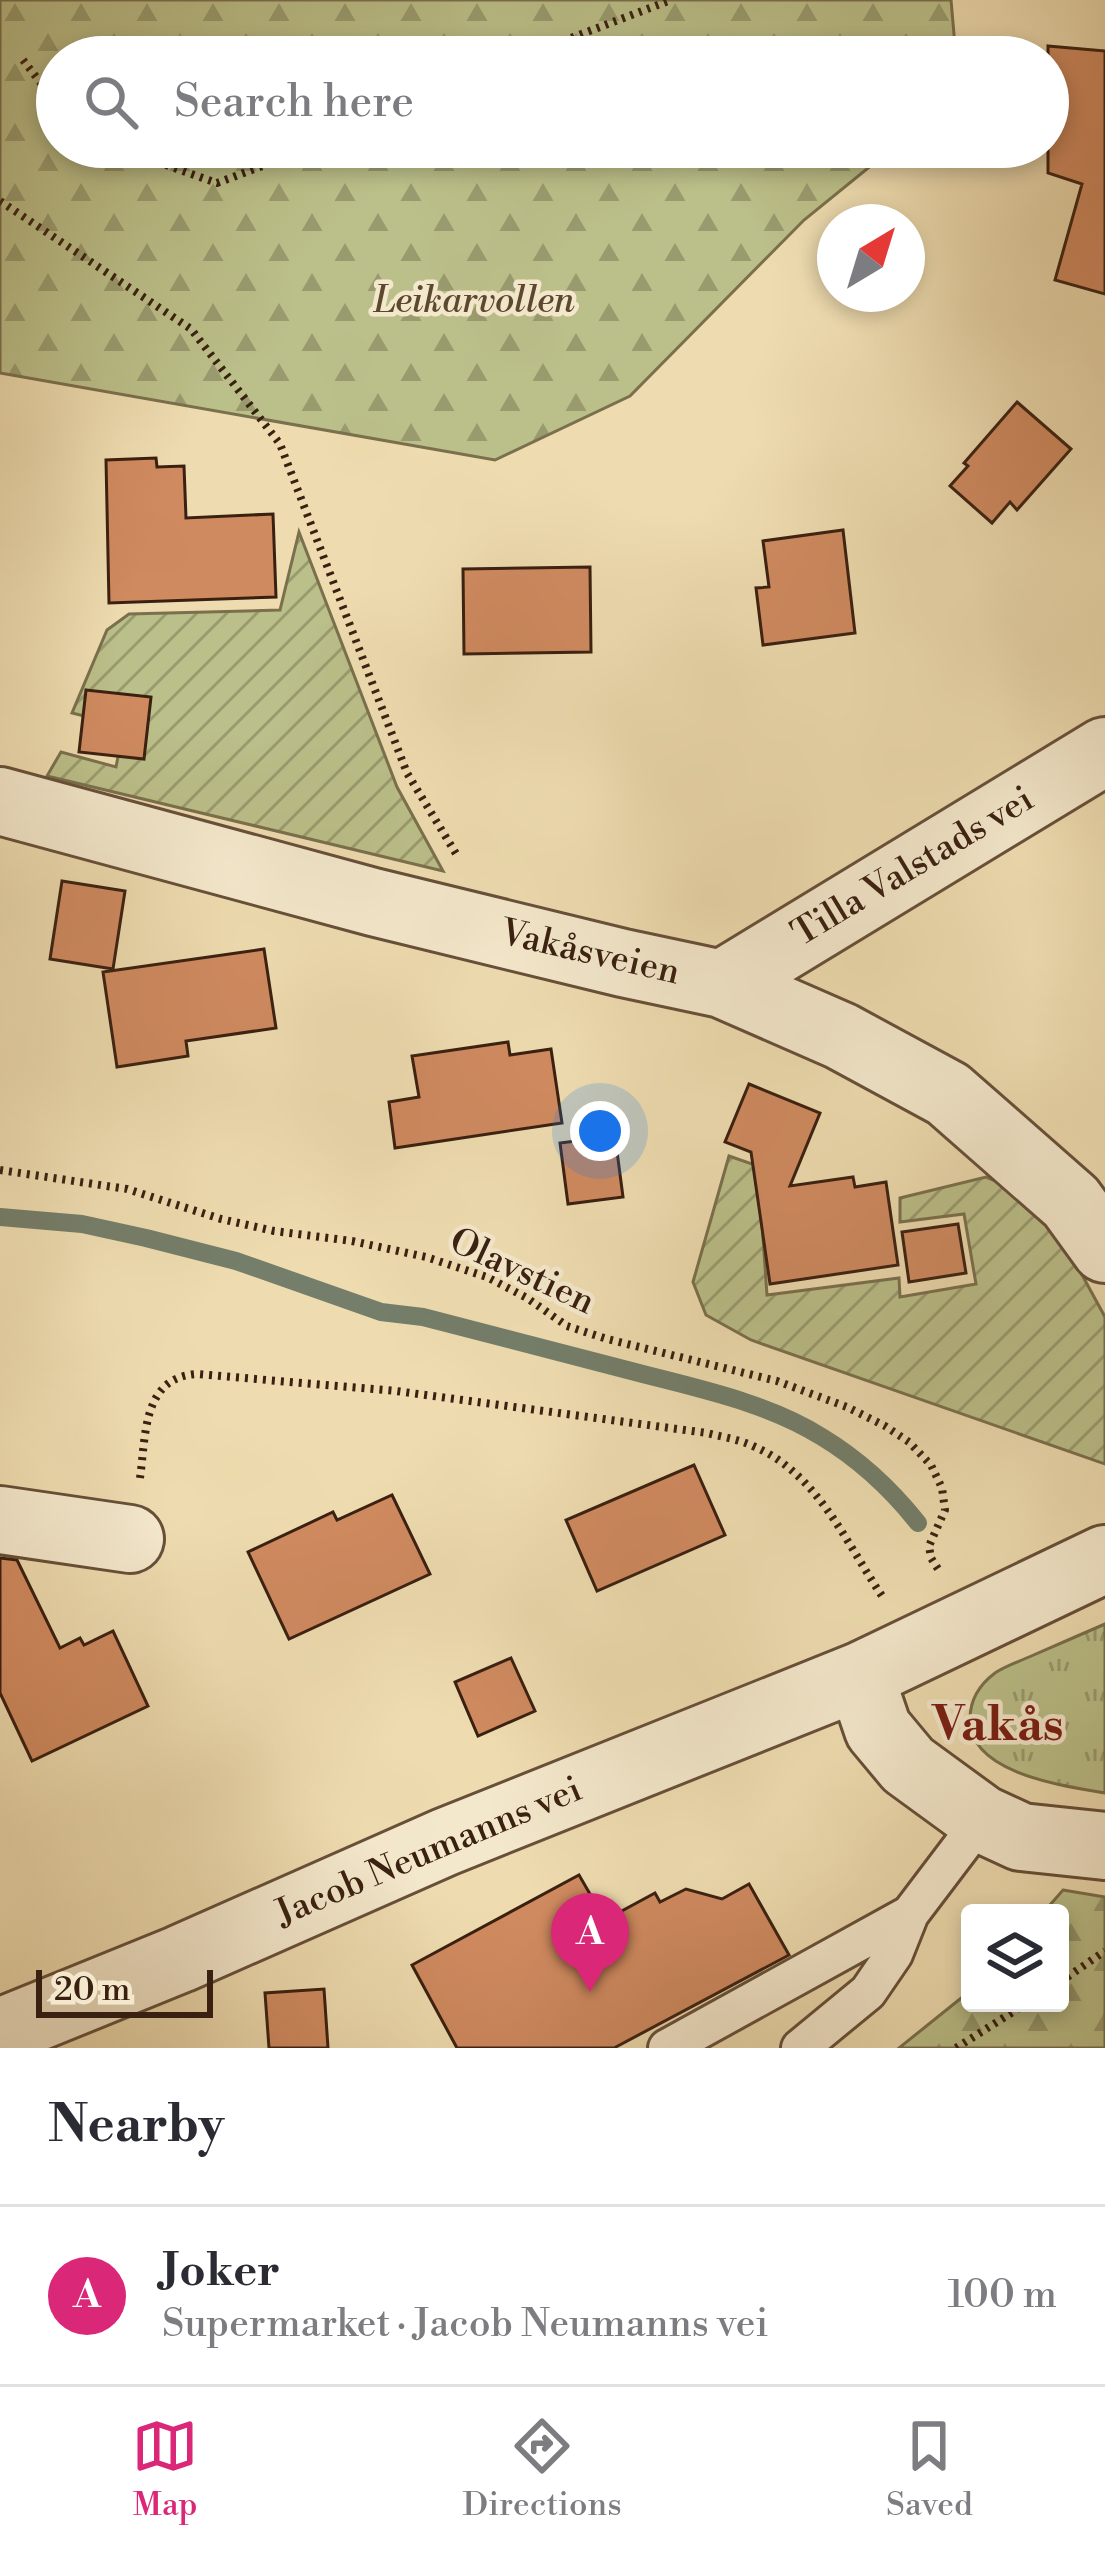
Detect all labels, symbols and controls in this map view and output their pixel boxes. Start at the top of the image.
search box [36,36,1069,168]
icon: search [78,69,144,135]
text: Search here [174,74,414,131]
north arrow [817,204,925,312]
park label: Leikarvollen [373,279,575,324]
street label: Tilla Valstads vei [784,777,1042,957]
street label: Vakåsveien [495,910,684,995]
your location [570,1101,630,1161]
street label: Olavstien [442,1219,602,1325]
district label: Vakås [930,1696,1064,1756]
street label: Jacob Neumanns vei [267,1767,589,1938]
pin: A [551,1893,629,1992]
map controls [961,1904,1069,2012]
button: layers [961,1904,1069,2012]
scale bar [36,1964,213,2017]
text: 20 m [54,1970,130,2011]
text: Nearby [48,2094,224,2158]
text: Joker [162,2243,280,2300]
text: A [73,2271,101,2320]
text: 100 m [948,2271,1057,2320]
text: Supermarket · Jacob Neumanns vei [162,2300,768,2349]
tab: Map [132,2413,198,2526]
tab: Directions [463,2413,622,2526]
tab: Saved [886,2413,973,2526]

